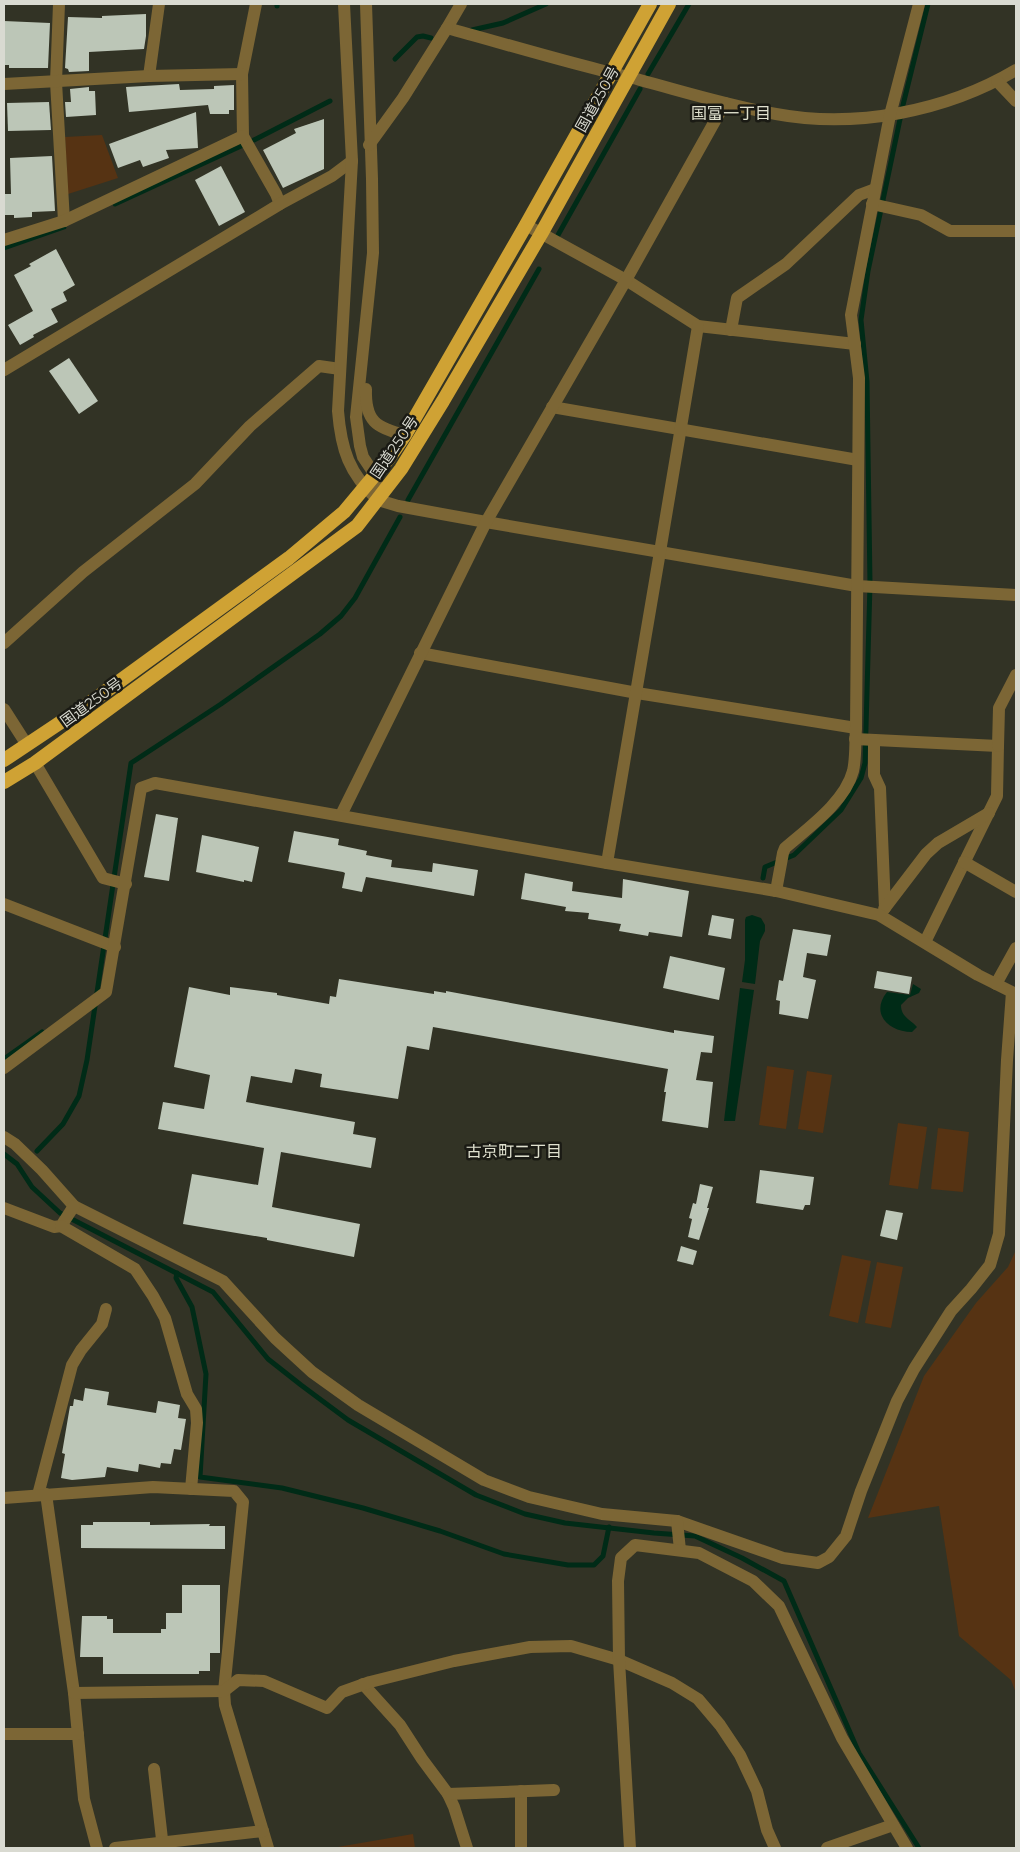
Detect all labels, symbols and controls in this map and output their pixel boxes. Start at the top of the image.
street label: 国道250号 [571,63,623,135]
district label: 国富一丁目 [691,104,771,123]
street label: 国道250号 [366,412,422,482]
street label: 国道250号 [56,673,126,731]
district label: 古京町二丁目 [466,1142,562,1161]

